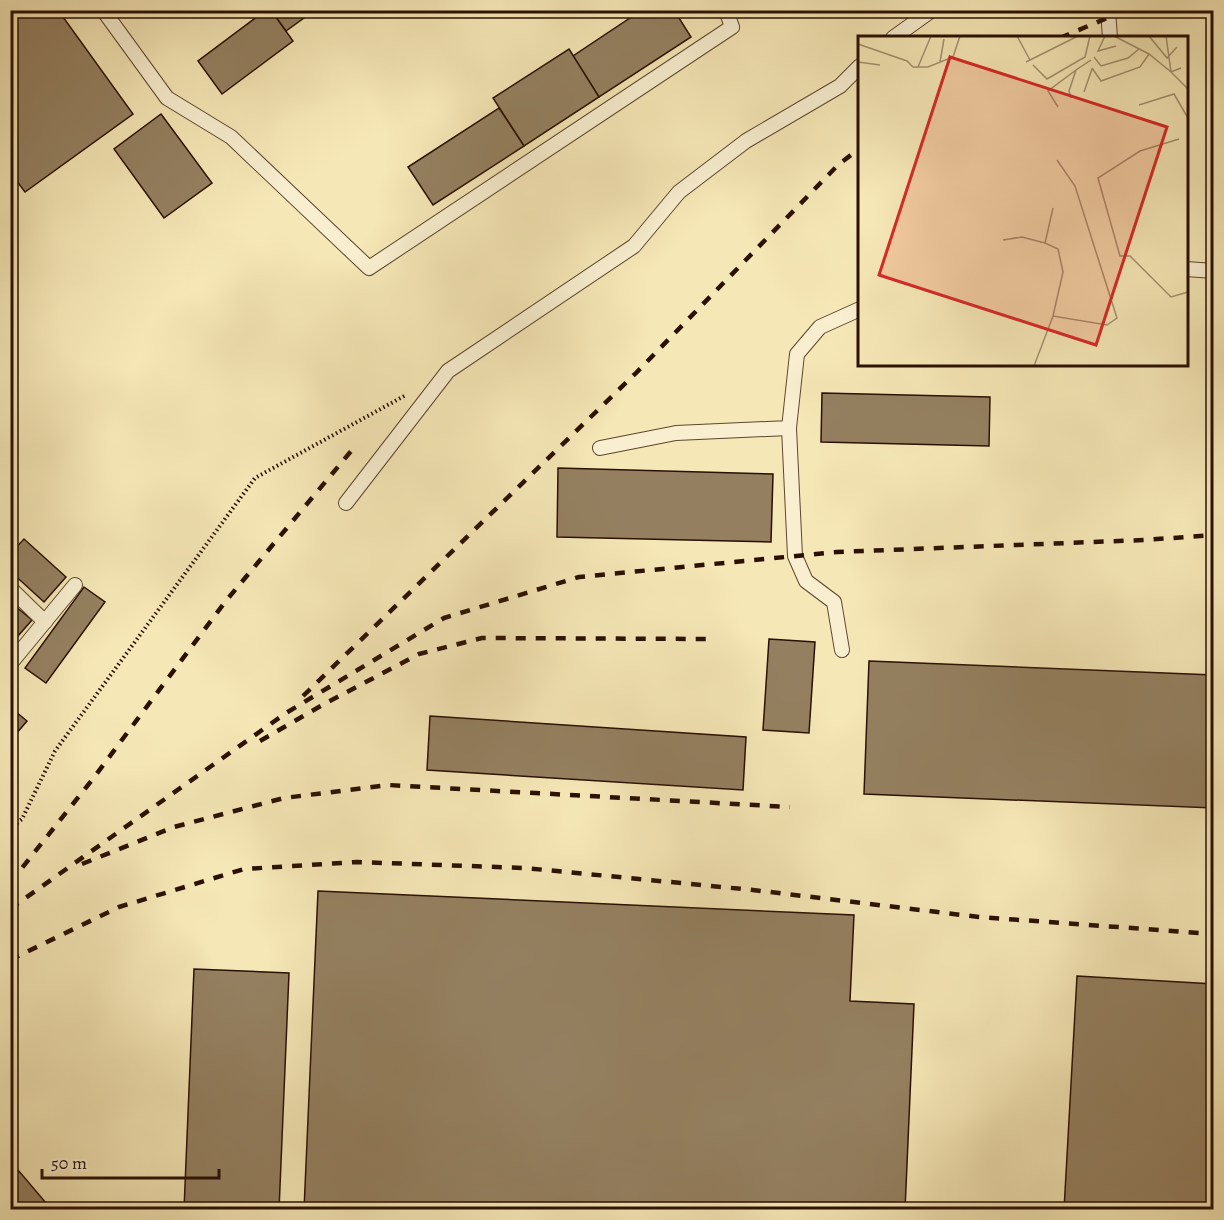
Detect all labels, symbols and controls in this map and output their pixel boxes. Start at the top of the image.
inset map [858,36,1188,366]
scale bar [42,1142,219,1180]
text: 50 m [51,1151,87,1175]

